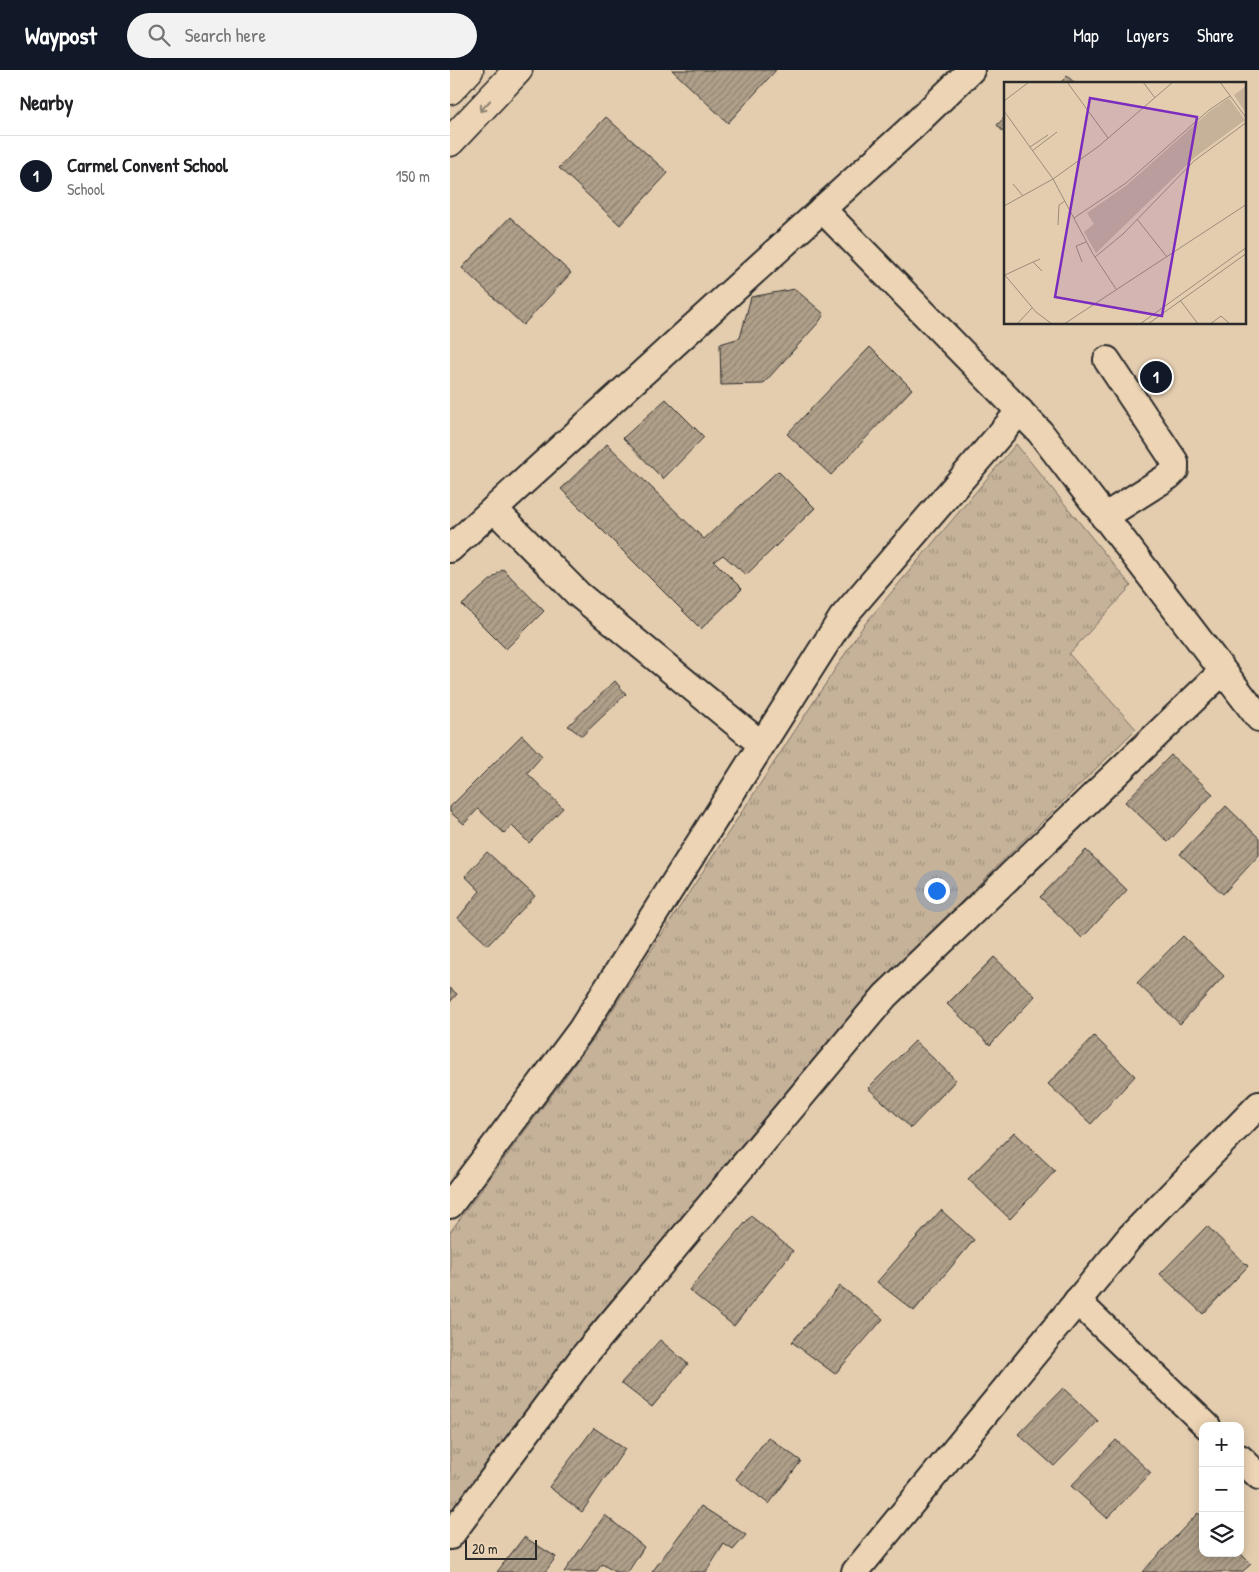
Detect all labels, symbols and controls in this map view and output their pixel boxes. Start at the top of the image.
search box [127,13,477,58]
text: Waypost [25,19,97,51]
icon: search [145,21,173,49]
text: Search here [185,22,266,48]
text: Map [1073,23,1099,48]
text: Layers [1127,23,1169,48]
text: Share [1197,23,1234,48]
inset map [1004,82,1246,325]
text: Nearby [20,88,73,117]
one-way arrow [479,99,491,112]
text: Carmel Convent School [67,152,228,178]
text: 1 [33,165,39,187]
text: 150 m [396,165,430,187]
text: School [67,178,104,200]
pin: 1 [1140,358,1172,396]
your location [924,878,950,904]
map controls [1199,1422,1244,1557]
button: + [1199,1422,1244,1467]
button: − [1199,1467,1244,1512]
button: layers [1199,1512,1244,1557]
scale bar [465,1537,538,1560]
text: 20 m [472,1539,498,1558]

